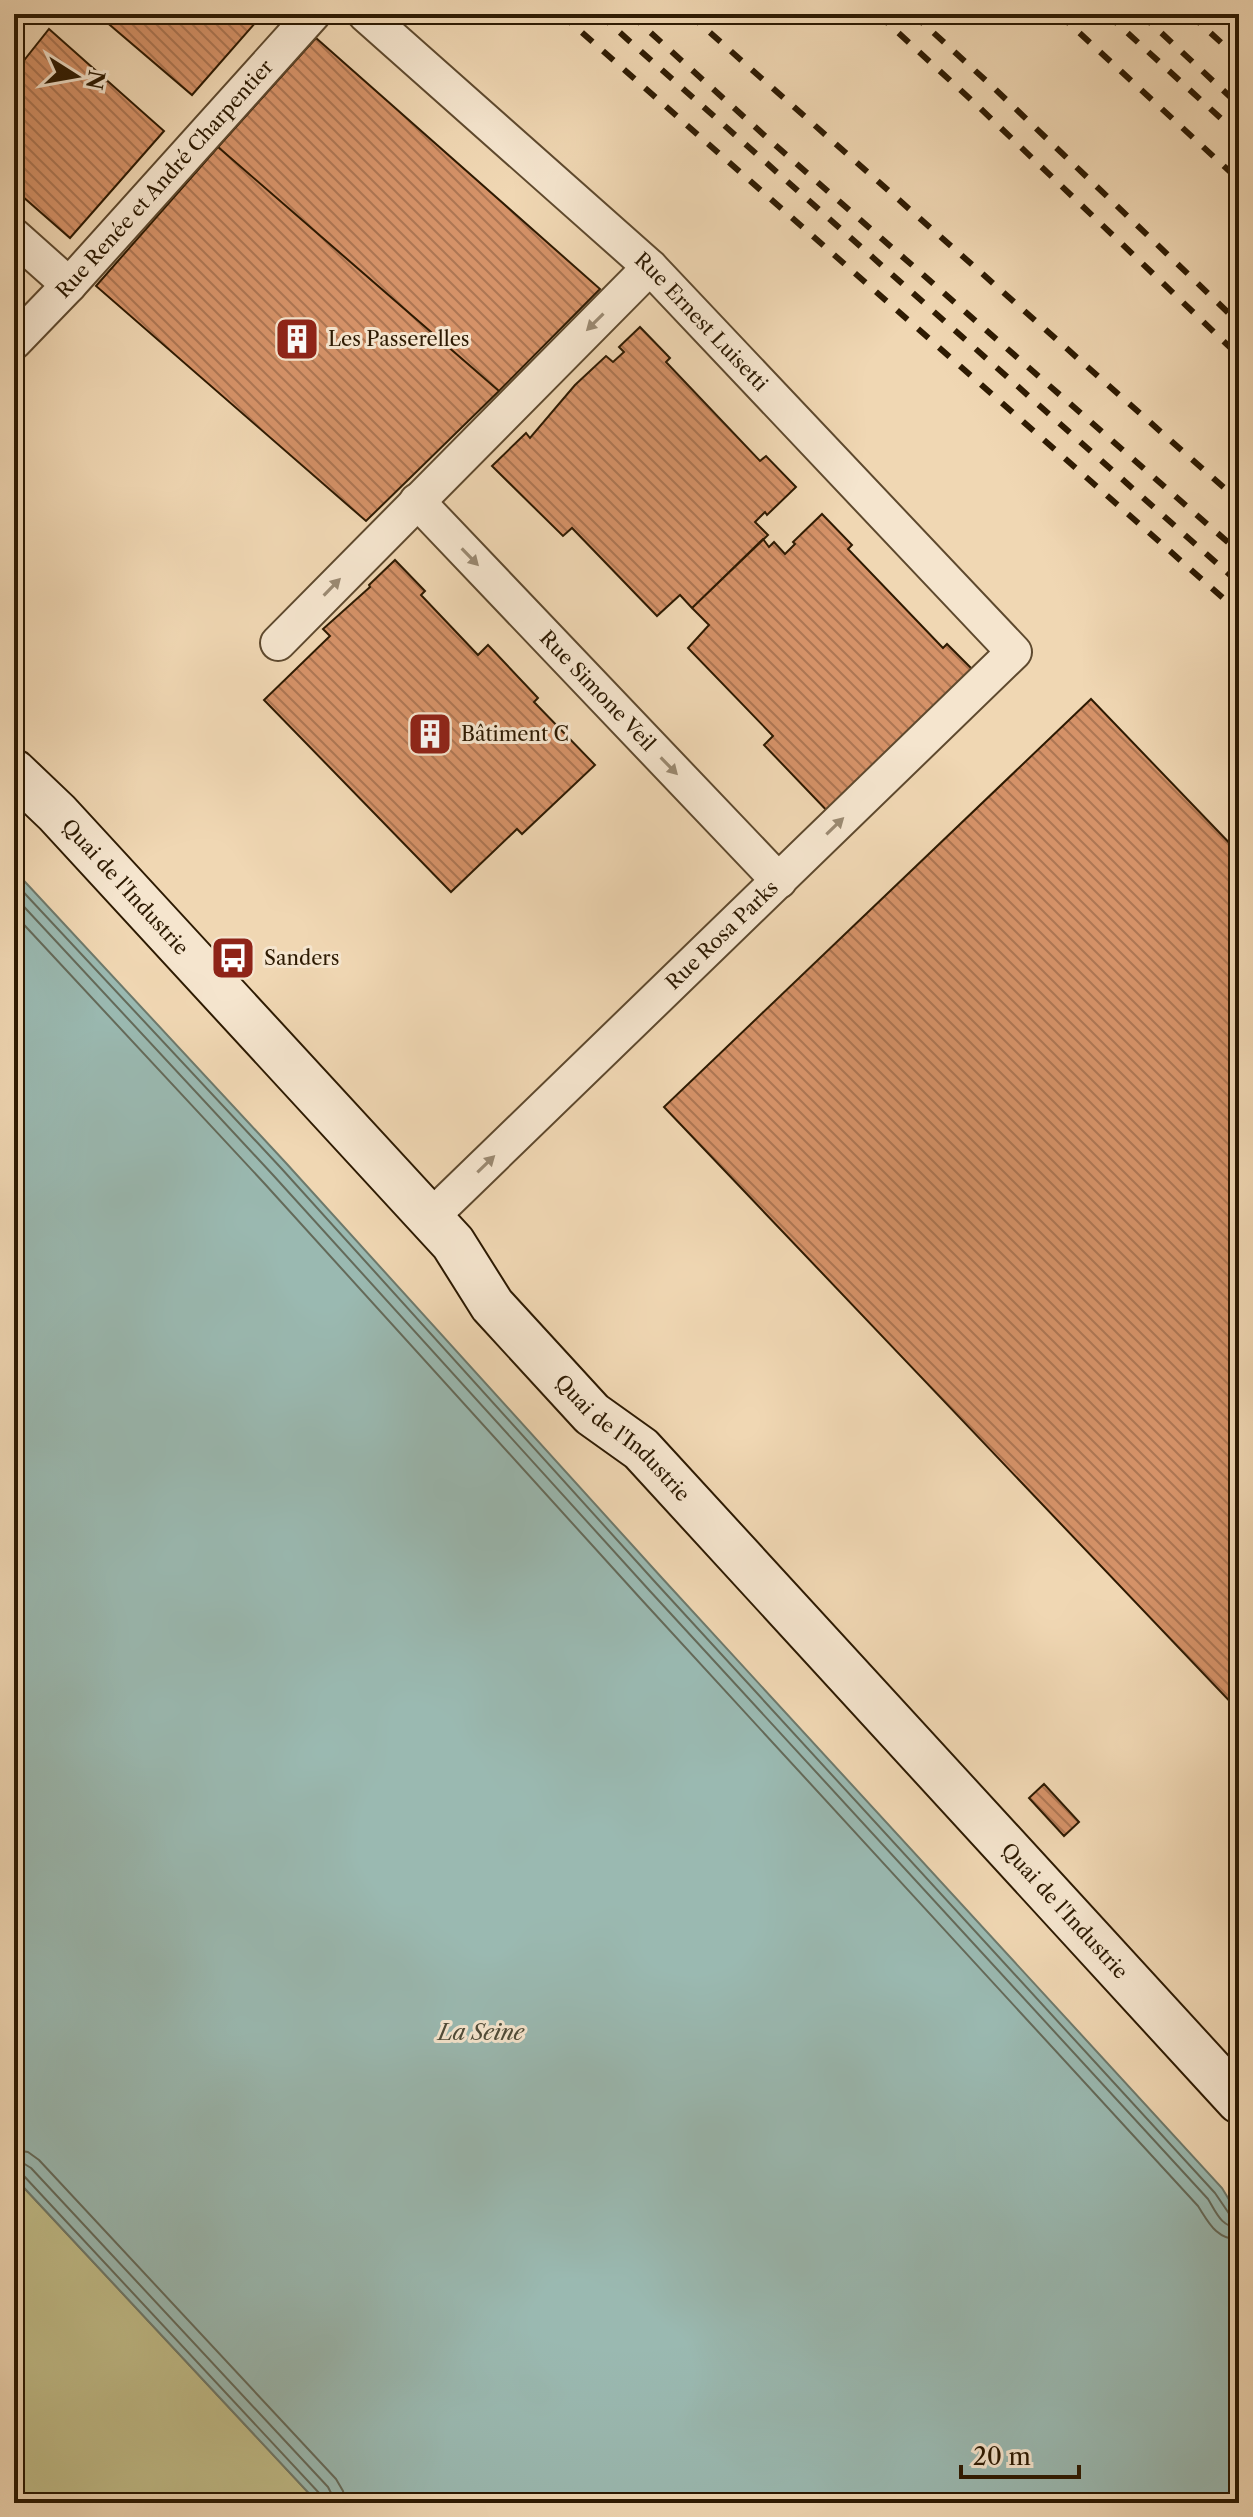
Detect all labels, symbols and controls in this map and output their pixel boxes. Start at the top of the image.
north arrow [36,36,116,116]
street label: Rue Renée et André Charpentier [51,54,278,303]
text: N [80,68,110,92]
street label: Rue Ernest Luisetti [630,247,773,396]
one-way arrow [586,312,605,331]
building icon: Les Passerelles [273,315,321,363]
place label: Les Passerelles [328,327,470,351]
one-way arrow [461,547,479,566]
one-way arrow [322,578,341,597]
street label: Rue Simone Veil [535,626,660,756]
building icon: Bâtiment C [406,710,454,758]
place label: Bâtiment C [461,722,569,746]
one-way arrow [660,756,678,775]
street label: Quai de l'Industrie [57,814,194,960]
one-way arrow [825,818,844,836]
street label: Rue Rosa Parks [661,875,783,995]
bus stop icon: Sanders [209,934,257,982]
place label: Sanders [264,946,339,970]
one-way arrow [476,1155,495,1174]
street label: Quai de l'Industrie [550,1370,695,1506]
street label: Quai de l'Industrie [996,1838,1133,1984]
water label: La Seine [436,2019,525,2046]
scale bar [961,2429,1079,2479]
text: 20 m [973,2442,1031,2471]

